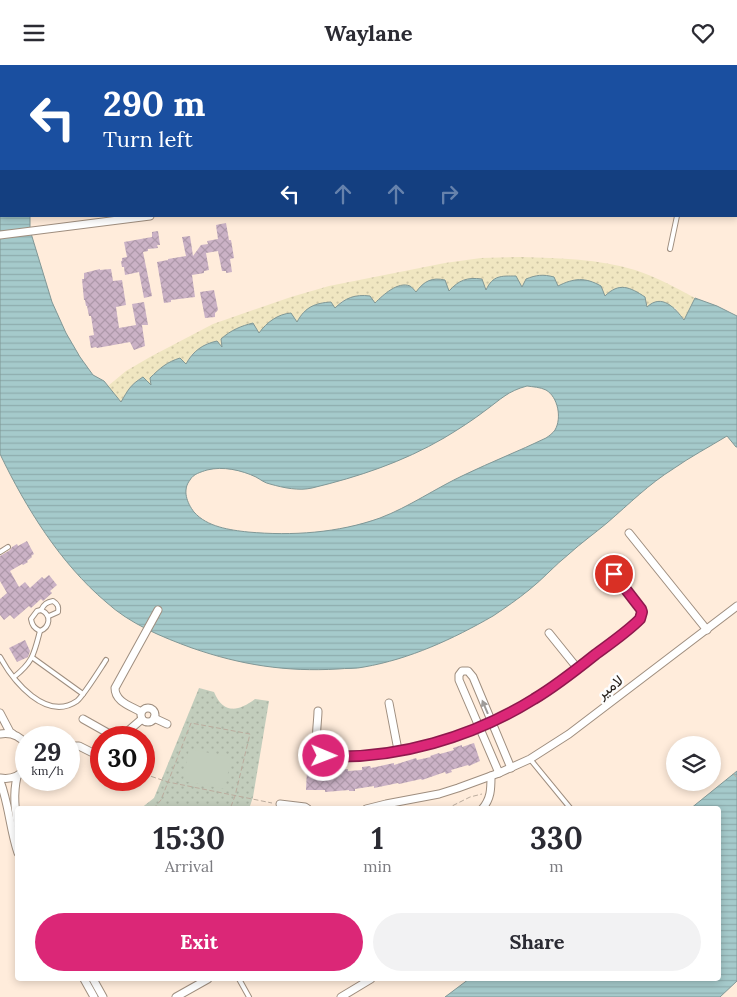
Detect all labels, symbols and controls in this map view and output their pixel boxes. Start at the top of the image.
icon: menu [20,19,48,47]
text: Waylane [324,19,413,47]
icon: heart [689,19,717,47]
text: 290 m [103,81,205,126]
icon: left [20,85,85,150]
text: Turn left [103,125,193,153]
icon: left [276,180,304,208]
icon: ahead [329,180,357,208]
icon: ahead [382,180,410,208]
icon: right [435,180,463,208]
pin [593,553,635,595]
icon: arrive [600,560,628,588]
street label: لامير [592,671,627,703]
one-way arrow [481,700,489,714]
speed limit sign: 30 [90,726,155,791]
position arrow [297,729,349,781]
text: 29 [34,736,61,768]
map controls [666,736,721,791]
button: layers [666,736,721,791]
text: km/h [31,763,64,778]
text: 15:30 [153,819,225,857]
text: 1 [371,819,384,857]
text: 330 [530,819,583,857]
text: Arrival [165,856,214,876]
text: min [363,856,392,876]
text: m [549,856,564,876]
button: Exit [35,913,363,971]
button: Share [373,913,701,971]

